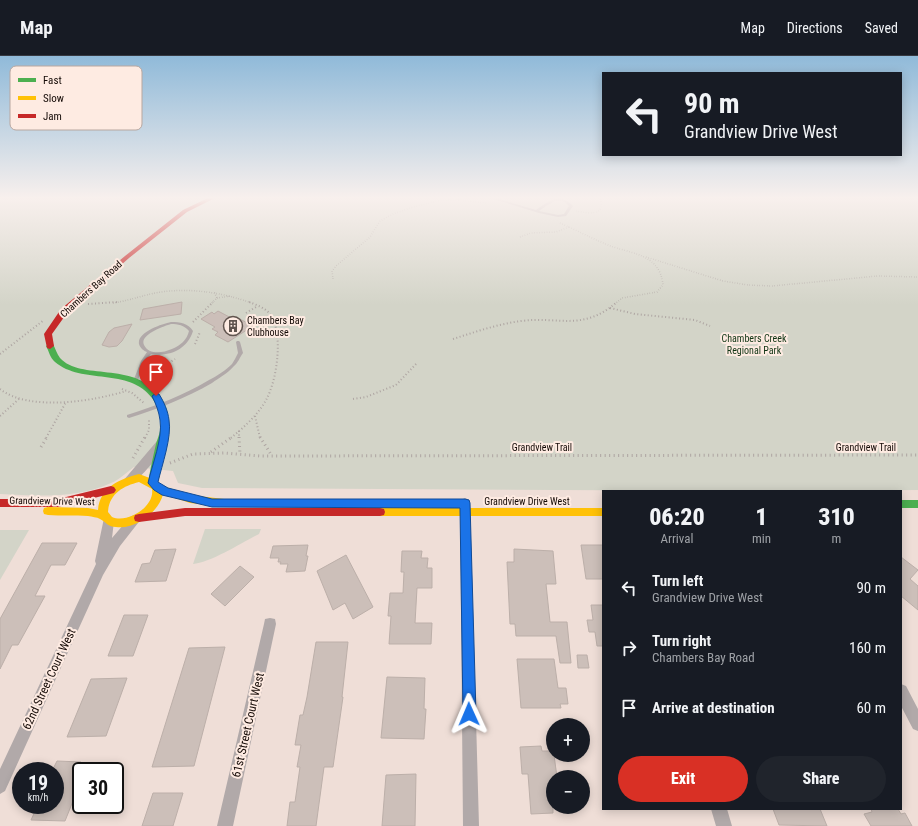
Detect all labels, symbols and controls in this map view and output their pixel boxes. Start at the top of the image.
text: Map [20,16,53,39]
text: Map [741,20,765,36]
text: Directions [787,20,843,36]
text: Saved [865,20,898,36]
legend [10,66,142,130]
text: Fast [43,74,62,87]
text: 90 m [684,87,740,120]
icon: left [618,88,670,140]
text: Slow [43,92,64,105]
text: Jam [43,110,62,123]
text: Grandview Drive West [684,121,838,142]
street label: Chambers Bay Road [58,258,124,320]
building icon: Chambers Bay Clubhouse [222,315,244,337]
place label: Chambers Bay Clubhouse [247,315,304,338]
park label: Chambers Creek Regional Park [722,333,787,356]
pin [139,355,173,396]
icon: arrive [145,361,167,383]
street label: Grandview Trail [512,442,572,453]
street label: Grandview Trail [836,442,896,453]
street label: Grandview Drive West [9,495,95,507]
street label: Grandview Drive West [484,496,570,507]
text: 06:20 [649,503,705,531]
text: 1 [755,503,768,531]
text: 310 [818,503,855,531]
text: Arrival [660,531,694,546]
text: min [752,531,771,546]
text: m [832,531,841,546]
text: Turn left [652,572,703,590]
icon: left [618,577,640,599]
text: 90 m [856,579,886,597]
text: Grandview Drive West [652,590,763,605]
street label: 62nd Street Court West [19,626,79,732]
text: Turn right [652,632,711,650]
icon: right [618,637,640,659]
text: 160 m [849,639,886,657]
text: Chambers Bay Road [652,650,755,665]
street label: 61st Street Court West [229,671,267,779]
position arrow [448,693,490,735]
icon: arrive [618,697,640,719]
text: Arrive at destination [652,699,775,717]
text: 60 m [856,699,886,717]
map controls [546,718,590,814]
button: + [546,718,590,762]
button: Exit [618,756,748,802]
button: Share [756,756,886,802]
speed limit sign: 30 [72,762,124,814]
button: − [546,770,590,814]
text: 19 [28,771,48,795]
text: km/h [28,792,48,803]

